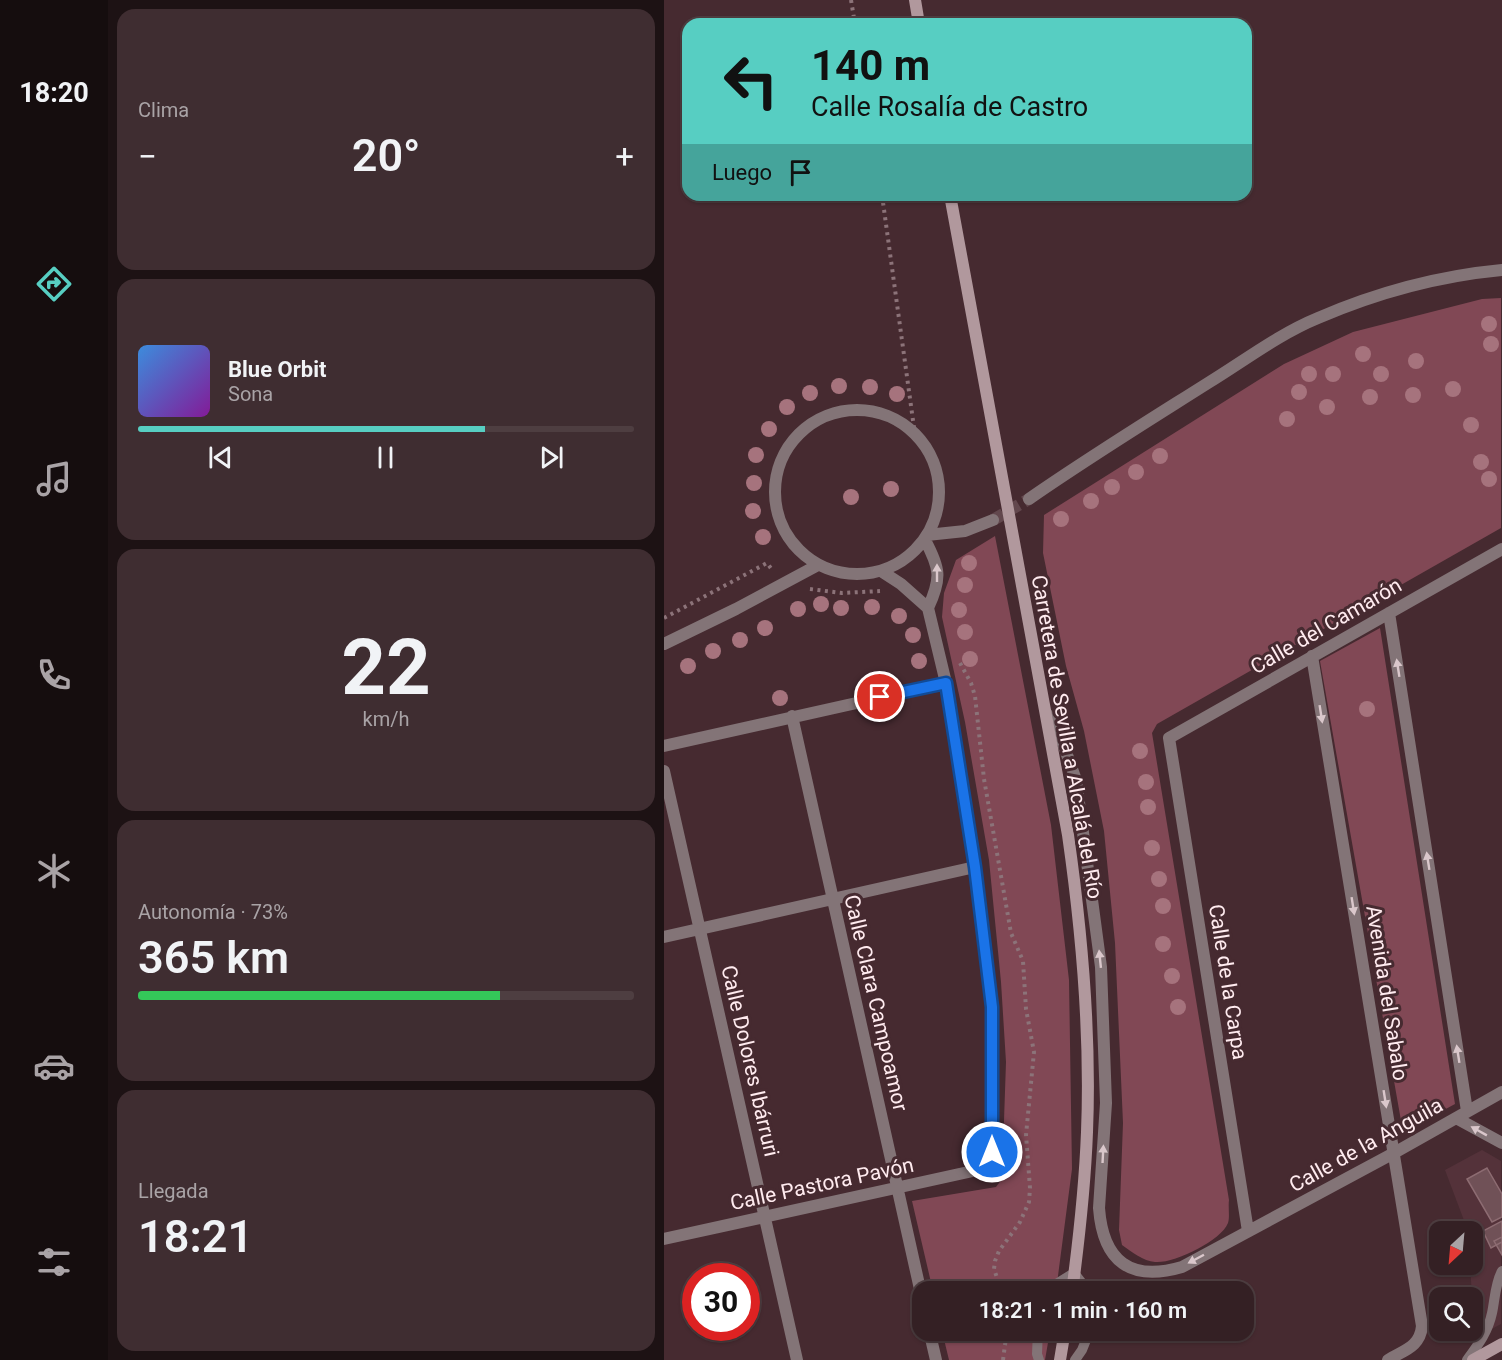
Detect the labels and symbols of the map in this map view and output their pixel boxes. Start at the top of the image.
one-way arrow [932,564,942,583]
street label: Carretera de Sevilla a Alcalá del Río [1027,573,1107,901]
street label: Calle del Camarón [1246,573,1406,679]
one-way arrow [1393,659,1402,678]
pin [854,671,905,722]
one-way arrow [1317,705,1326,724]
one-way arrow [1424,851,1433,870]
street label: Calle Clara Campoamor [839,892,913,1114]
one-way arrow [1349,897,1358,916]
street label: Calle de la Carpa [1204,903,1252,1061]
street label: Avenida del Sabalo [1361,904,1413,1082]
one-way arrow [1095,950,1105,969]
street label: Calle Dolores Ibárruri [716,963,784,1159]
one-way arrow [1454,1044,1463,1063]
one-way arrow [1380,1089,1389,1108]
street label: Calle de la Anguila [1285,1093,1447,1197]
position arrow [960,1120,1024,1184]
one-way arrow [1471,1125,1487,1136]
one-way arrow [1099,1144,1108,1163]
street label: Calle Pastora Pavón [728,1153,916,1215]
north arrow [1429,1221,1483,1275]
one-way arrow [1188,1254,1205,1264]
speed limit sign: 30 [682,1263,760,1341]

